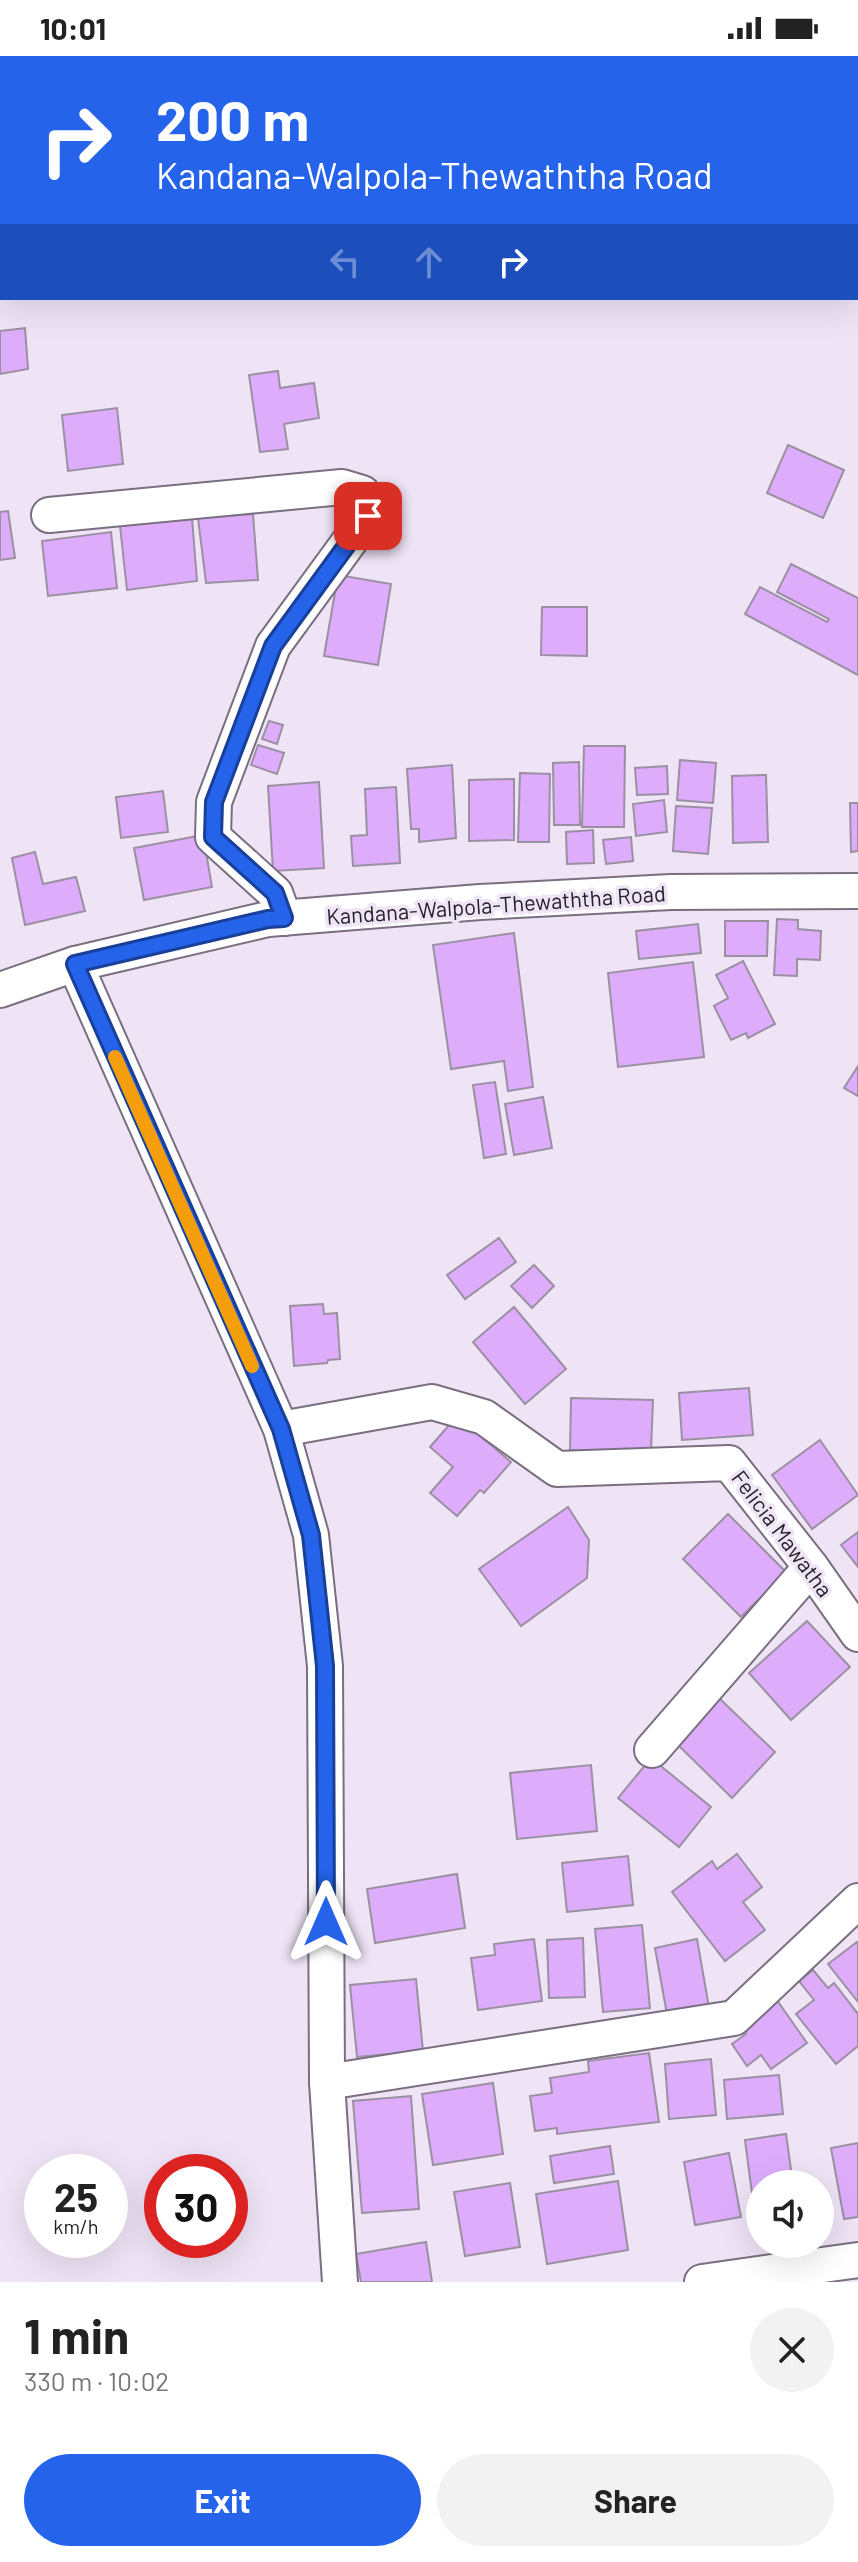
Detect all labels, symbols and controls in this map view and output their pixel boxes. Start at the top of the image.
text: 10:01 [40,10,106,46]
text: 200 m [156,85,309,152]
icon: right [24,88,128,192]
text: Kandana-Walpola-Thewaththa Road [156,153,713,196]
icon: left [323,240,367,284]
icon: ahead [407,240,451,284]
icon: right [491,240,535,284]
pin [334,482,402,550]
icon: arrive [346,494,390,538]
street label: Kandana-Walpola-Thewaththa Road [325,879,667,929]
street label: Felicia Mawatha [727,1465,839,1601]
position arrow [284,1880,368,1964]
speed limit sign: 30 [144,2154,248,2258]
map controls [746,2170,834,2258]
button: sound [746,2170,834,2258]
text: 25 [54,2172,98,2220]
text: km/h [53,2214,99,2238]
text: 1 min [24,2306,129,2364]
button: close [750,2308,834,2392]
text: 330 m · 10:02 [24,2365,169,2396]
button: Exit [24,2454,421,2546]
button: Share [437,2454,834,2546]

